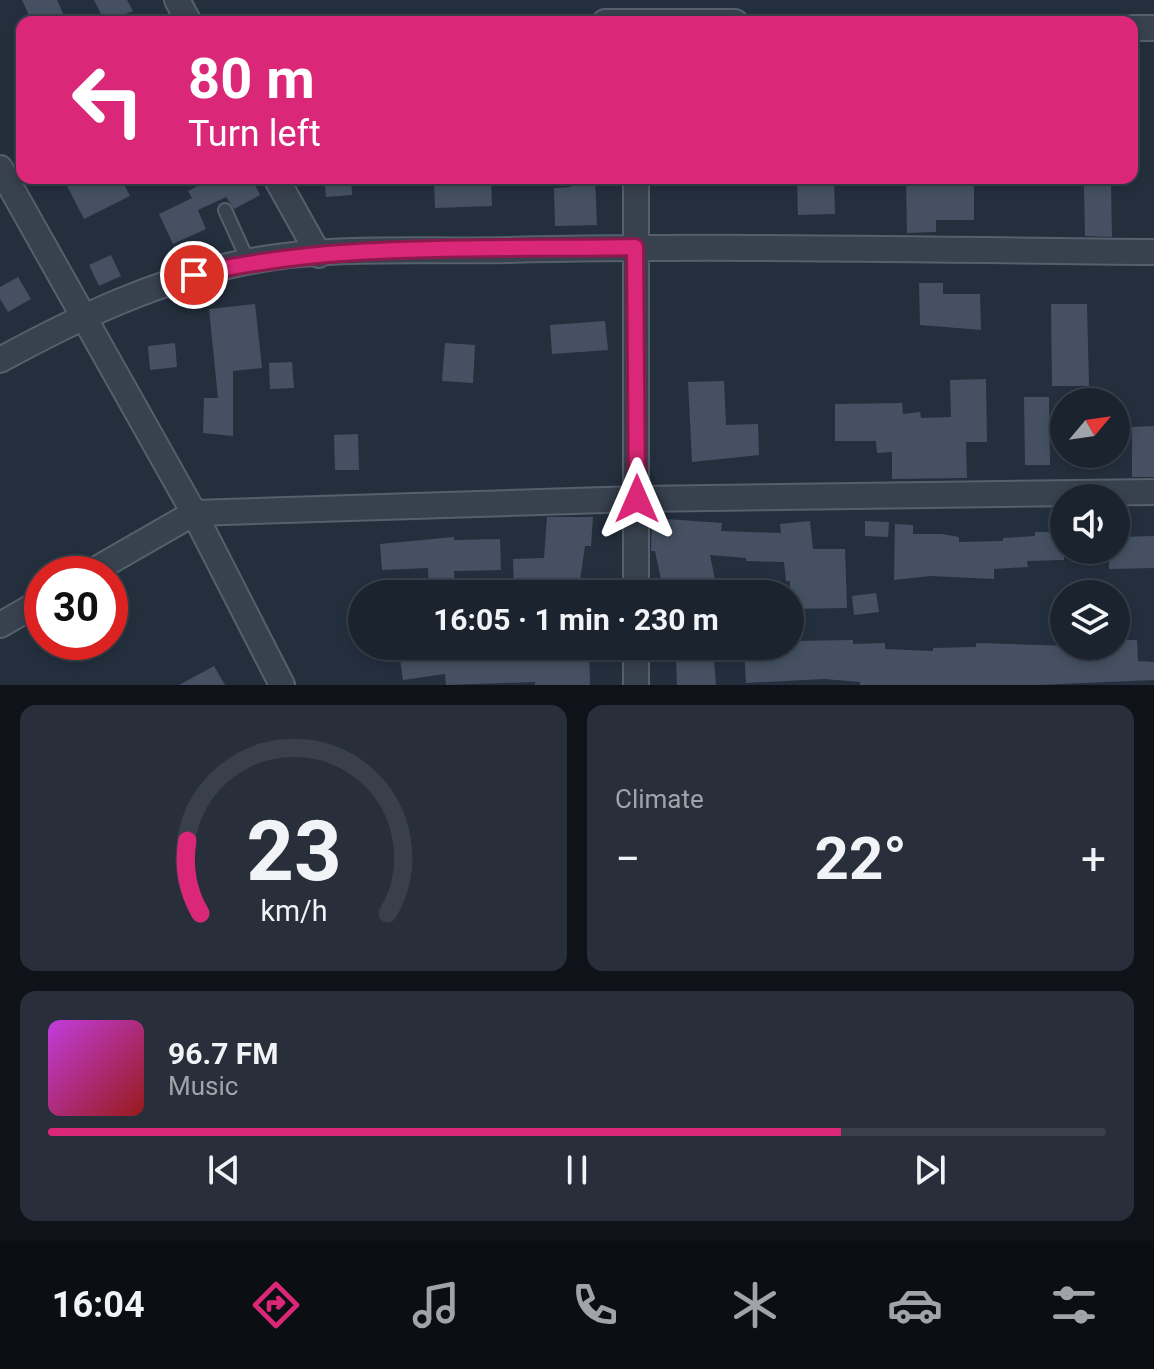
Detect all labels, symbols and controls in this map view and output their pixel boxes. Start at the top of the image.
text: 80 m [188,46,315,112]
icon: left [56,48,160,152]
text: Turn left [188,113,321,155]
pin [160,241,228,309]
icon: arrive [172,253,216,297]
north arrow [1050,388,1130,468]
map controls [1050,388,1130,660]
position arrow [595,457,679,541]
button: sound [1050,484,1130,564]
speed limit sign: 30 [24,556,128,660]
button: layers [1050,580,1130,660]
text: 16:05 · 1 min · 230 m [433,602,719,637]
text: Climate [615,784,704,814]
text: 23 [246,803,341,900]
text: 22° [814,823,907,894]
text: − [615,833,640,885]
text: + [1081,833,1106,885]
text: km/h [260,894,327,928]
text: 96.7 FM [168,1036,279,1071]
text: Music [168,1071,238,1101]
icon: previous [202,1148,246,1192]
icon: pause [555,1148,599,1192]
icon: next [908,1148,952,1192]
icon: directions [248,1277,304,1333]
icon: music [408,1277,464,1333]
icon: phone [567,1277,623,1333]
icon: climate [727,1277,783,1333]
icon: car [887,1277,943,1333]
icon: filters [1046,1277,1102,1333]
text: 16:04 [52,1284,145,1326]

